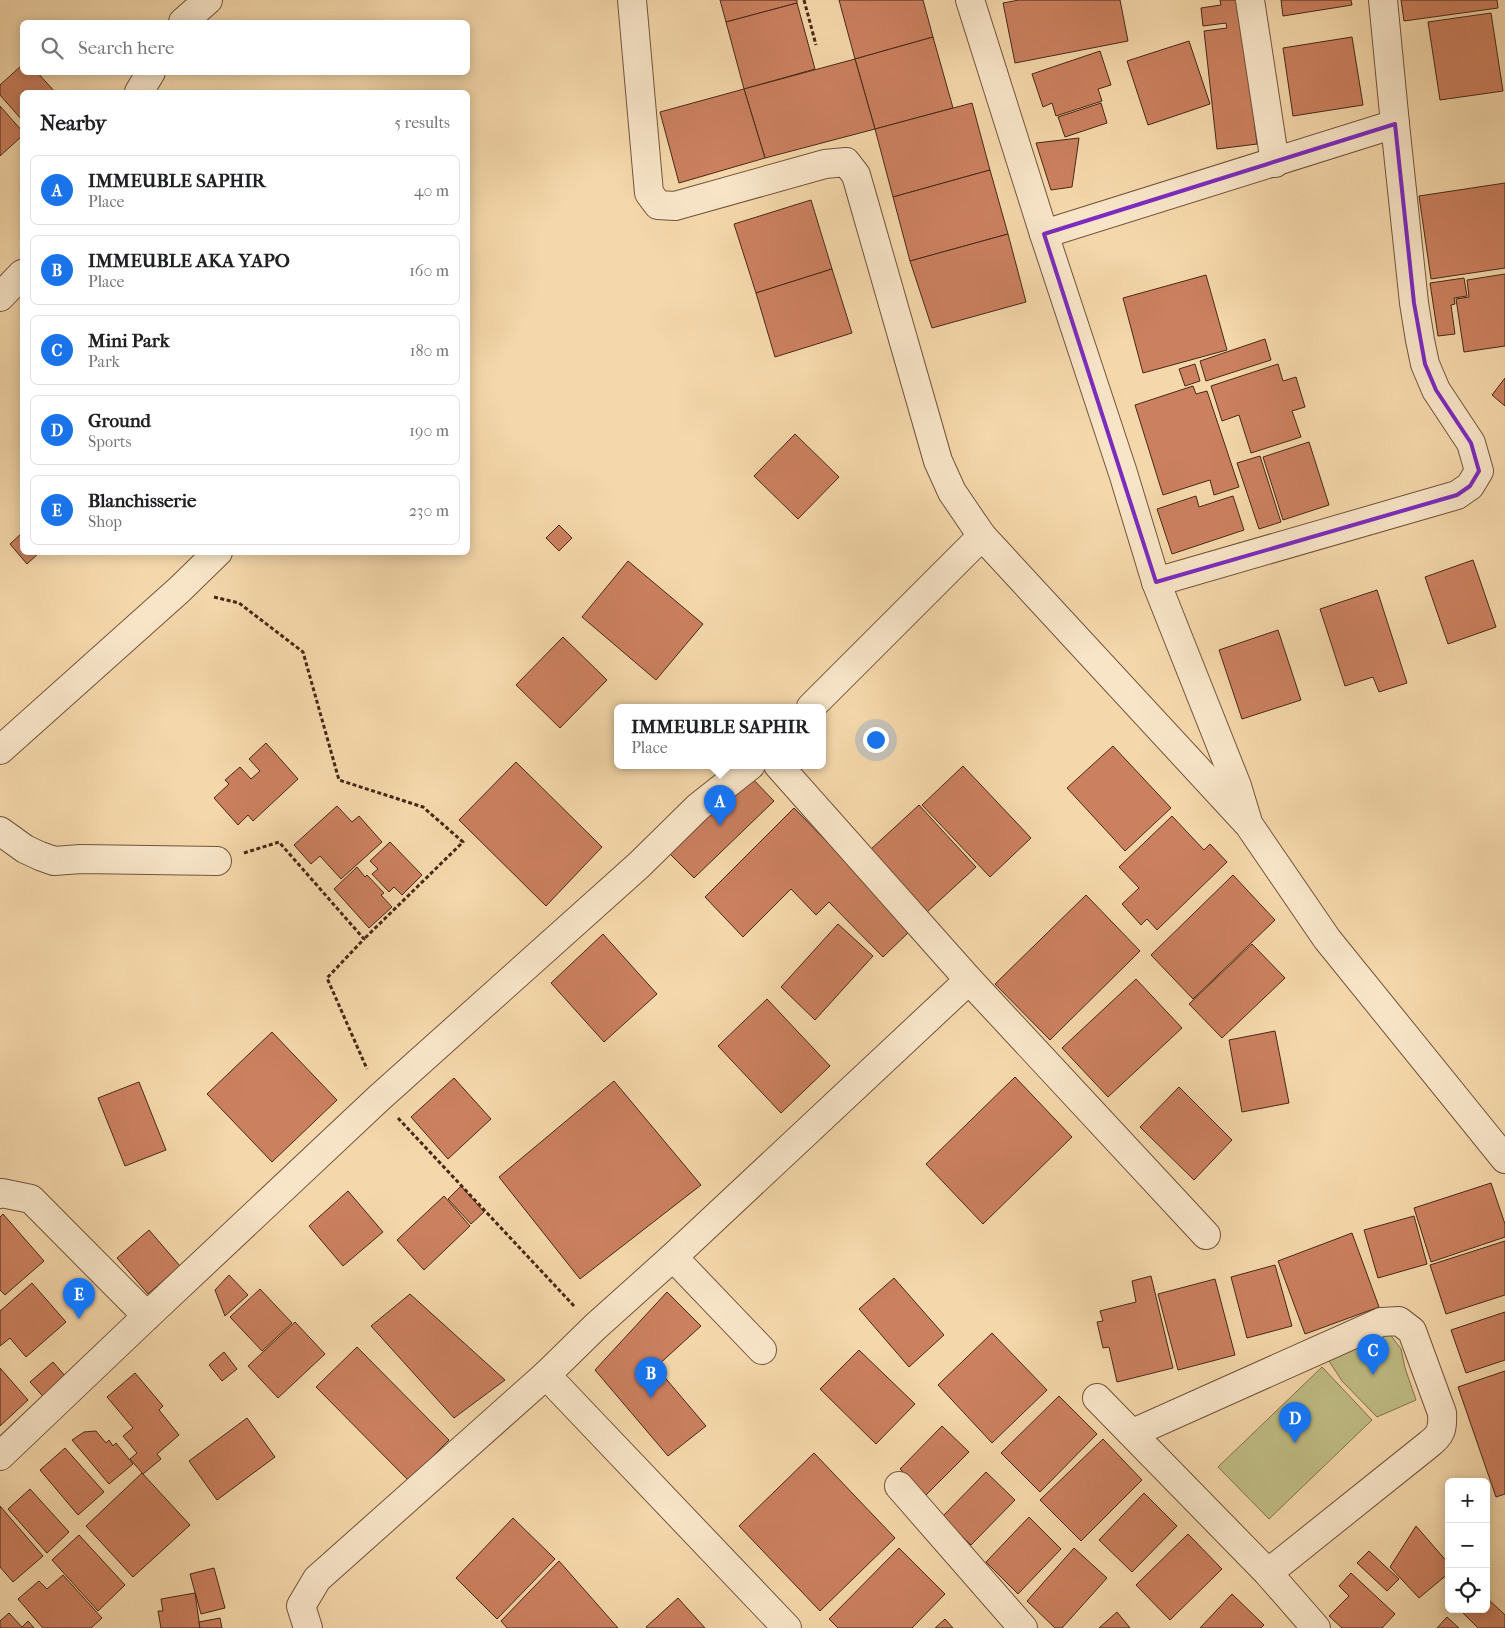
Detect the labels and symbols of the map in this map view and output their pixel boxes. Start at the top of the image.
your location [863,727,889,753]
pin: A [704,785,736,826]
pin: E [63,1278,95,1319]
pin: C [1357,1334,1389,1375]
pin: B [635,1357,667,1398]
pin: D [1279,1402,1311,1443]

